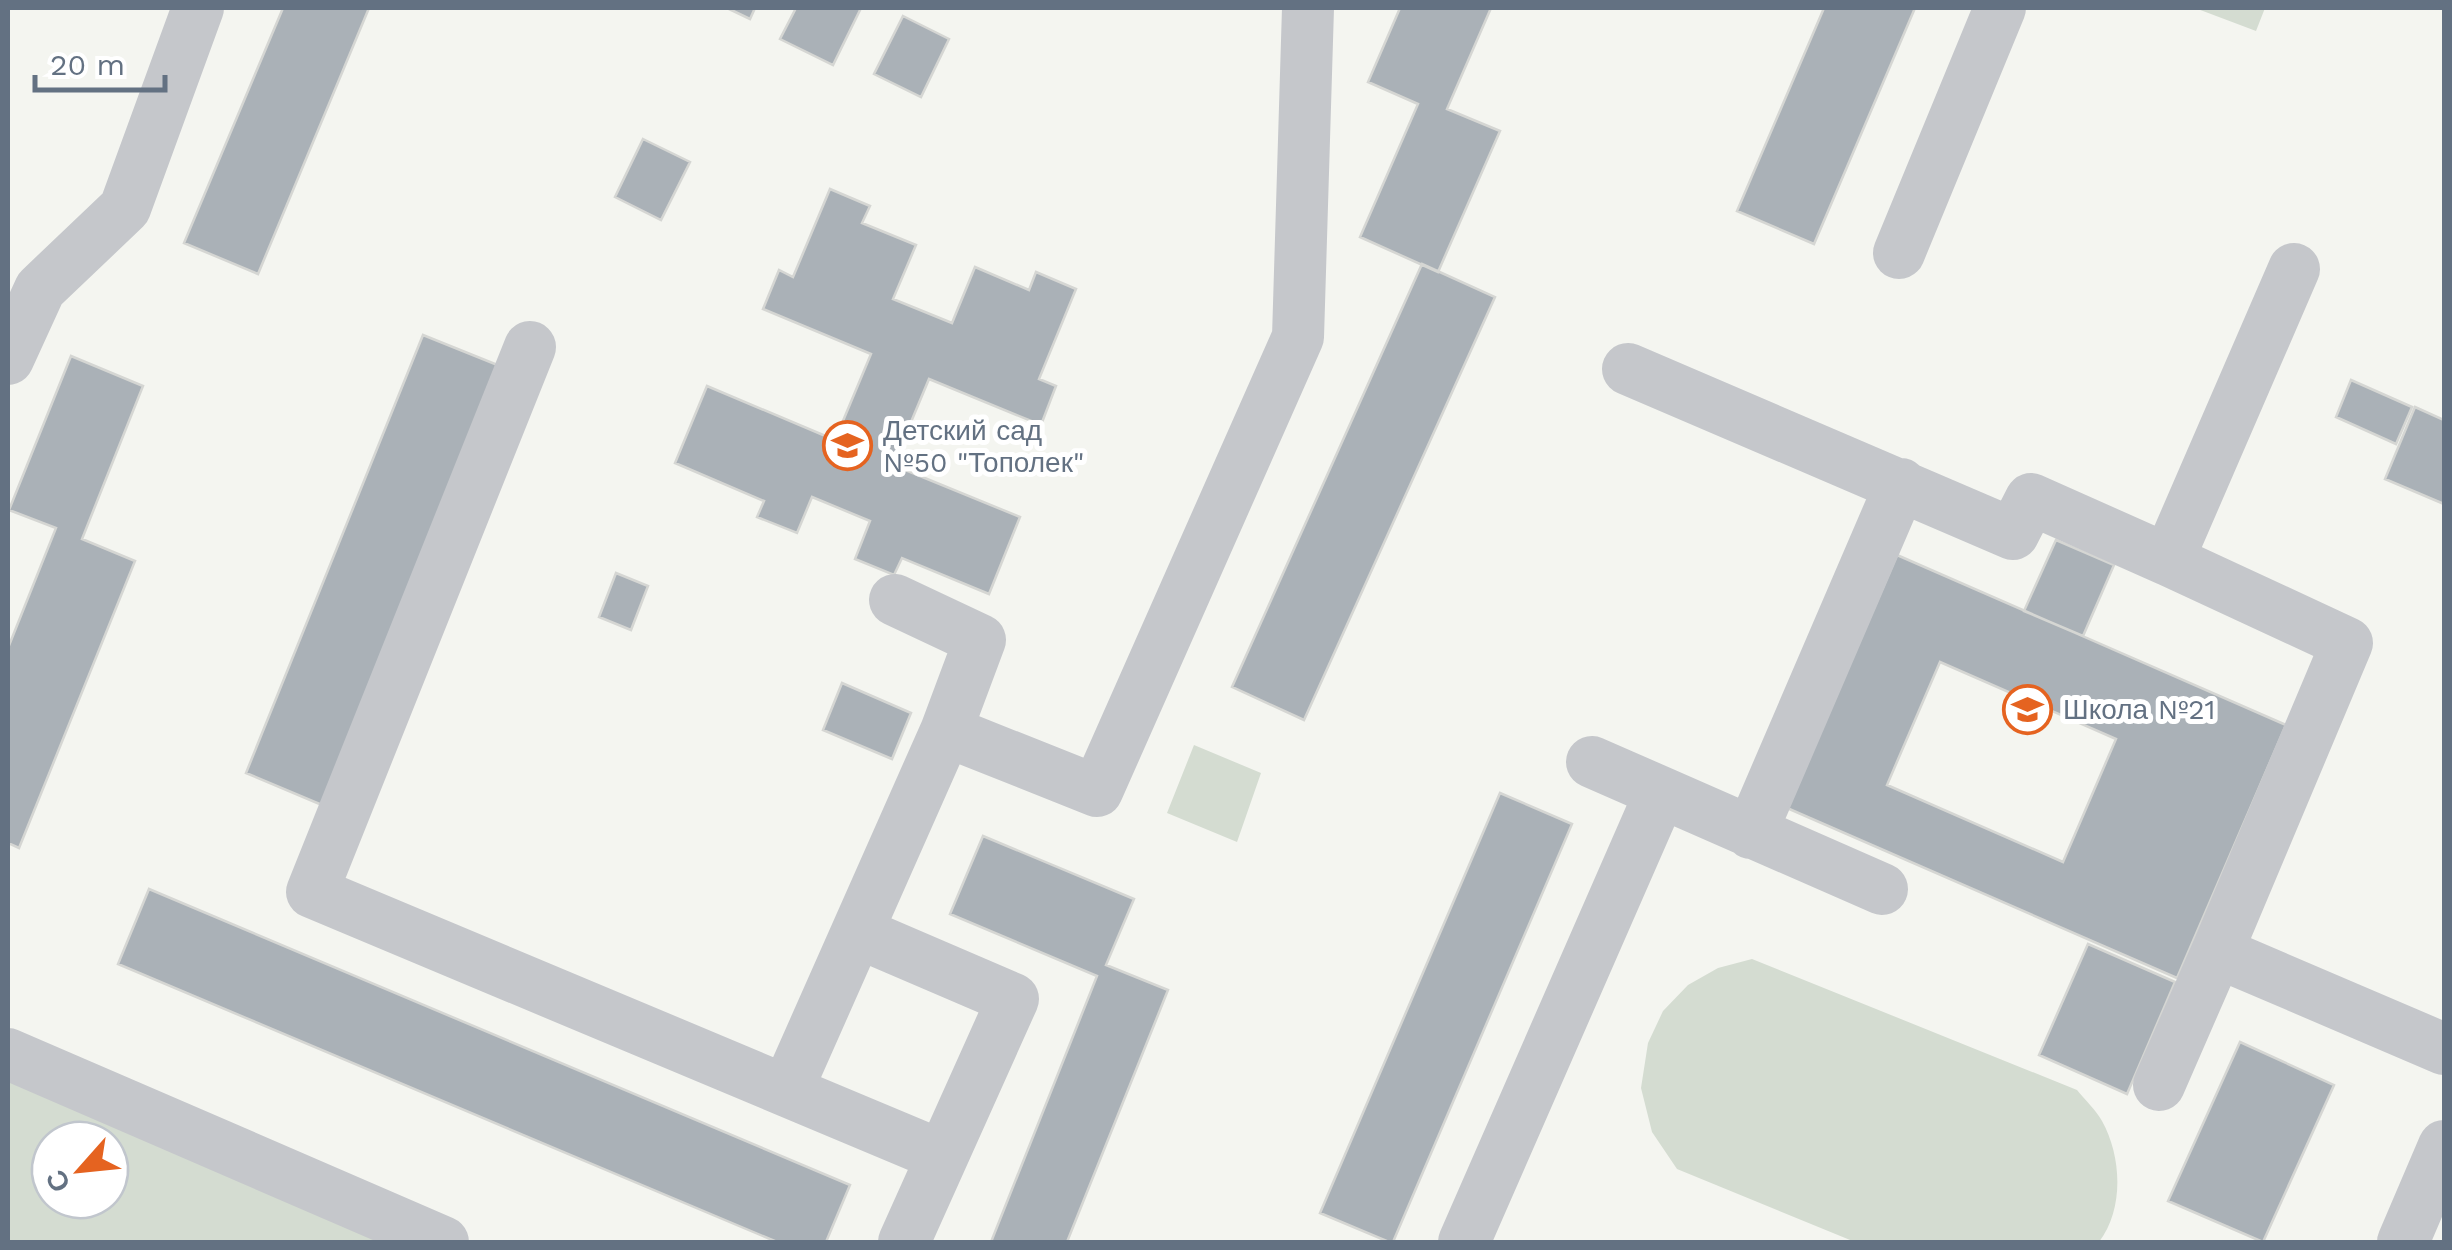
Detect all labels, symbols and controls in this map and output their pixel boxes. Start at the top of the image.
scale bar [35,30,165,92]
text: 20 m [50,47,125,82]
place label: Детский сад №50 "Тополек" [883,414,1084,479]
school or university icon: Детский сад №50 "Тополек" [822,420,874,472]
school or university icon: Школа №21 [2002,683,2054,735]
place label: Школа №21 [2063,693,2216,726]
north arrow [30,1120,130,1220]
text: С [39,1165,77,1198]

